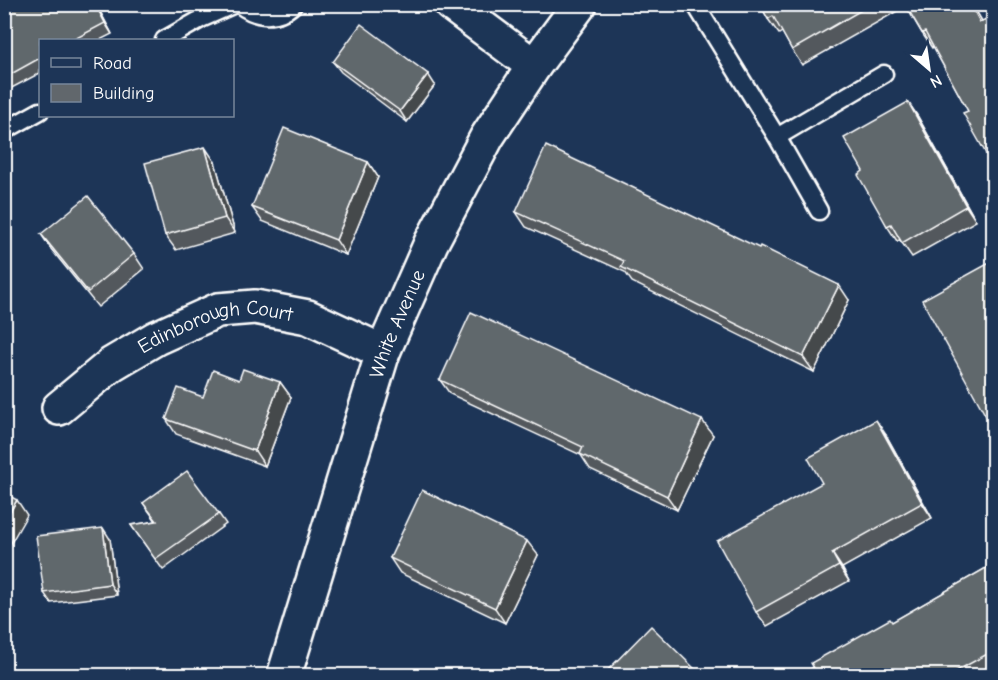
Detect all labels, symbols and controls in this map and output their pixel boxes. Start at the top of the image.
legend [39,39,234,117]
north arrow [899,39,959,99]
text: Road [93,53,132,74]
text: N [927,71,945,92]
text: Building [93,83,155,104]
street label: White Avenue [364,266,429,381]
street label: Edinborough Court [133,295,296,358]

